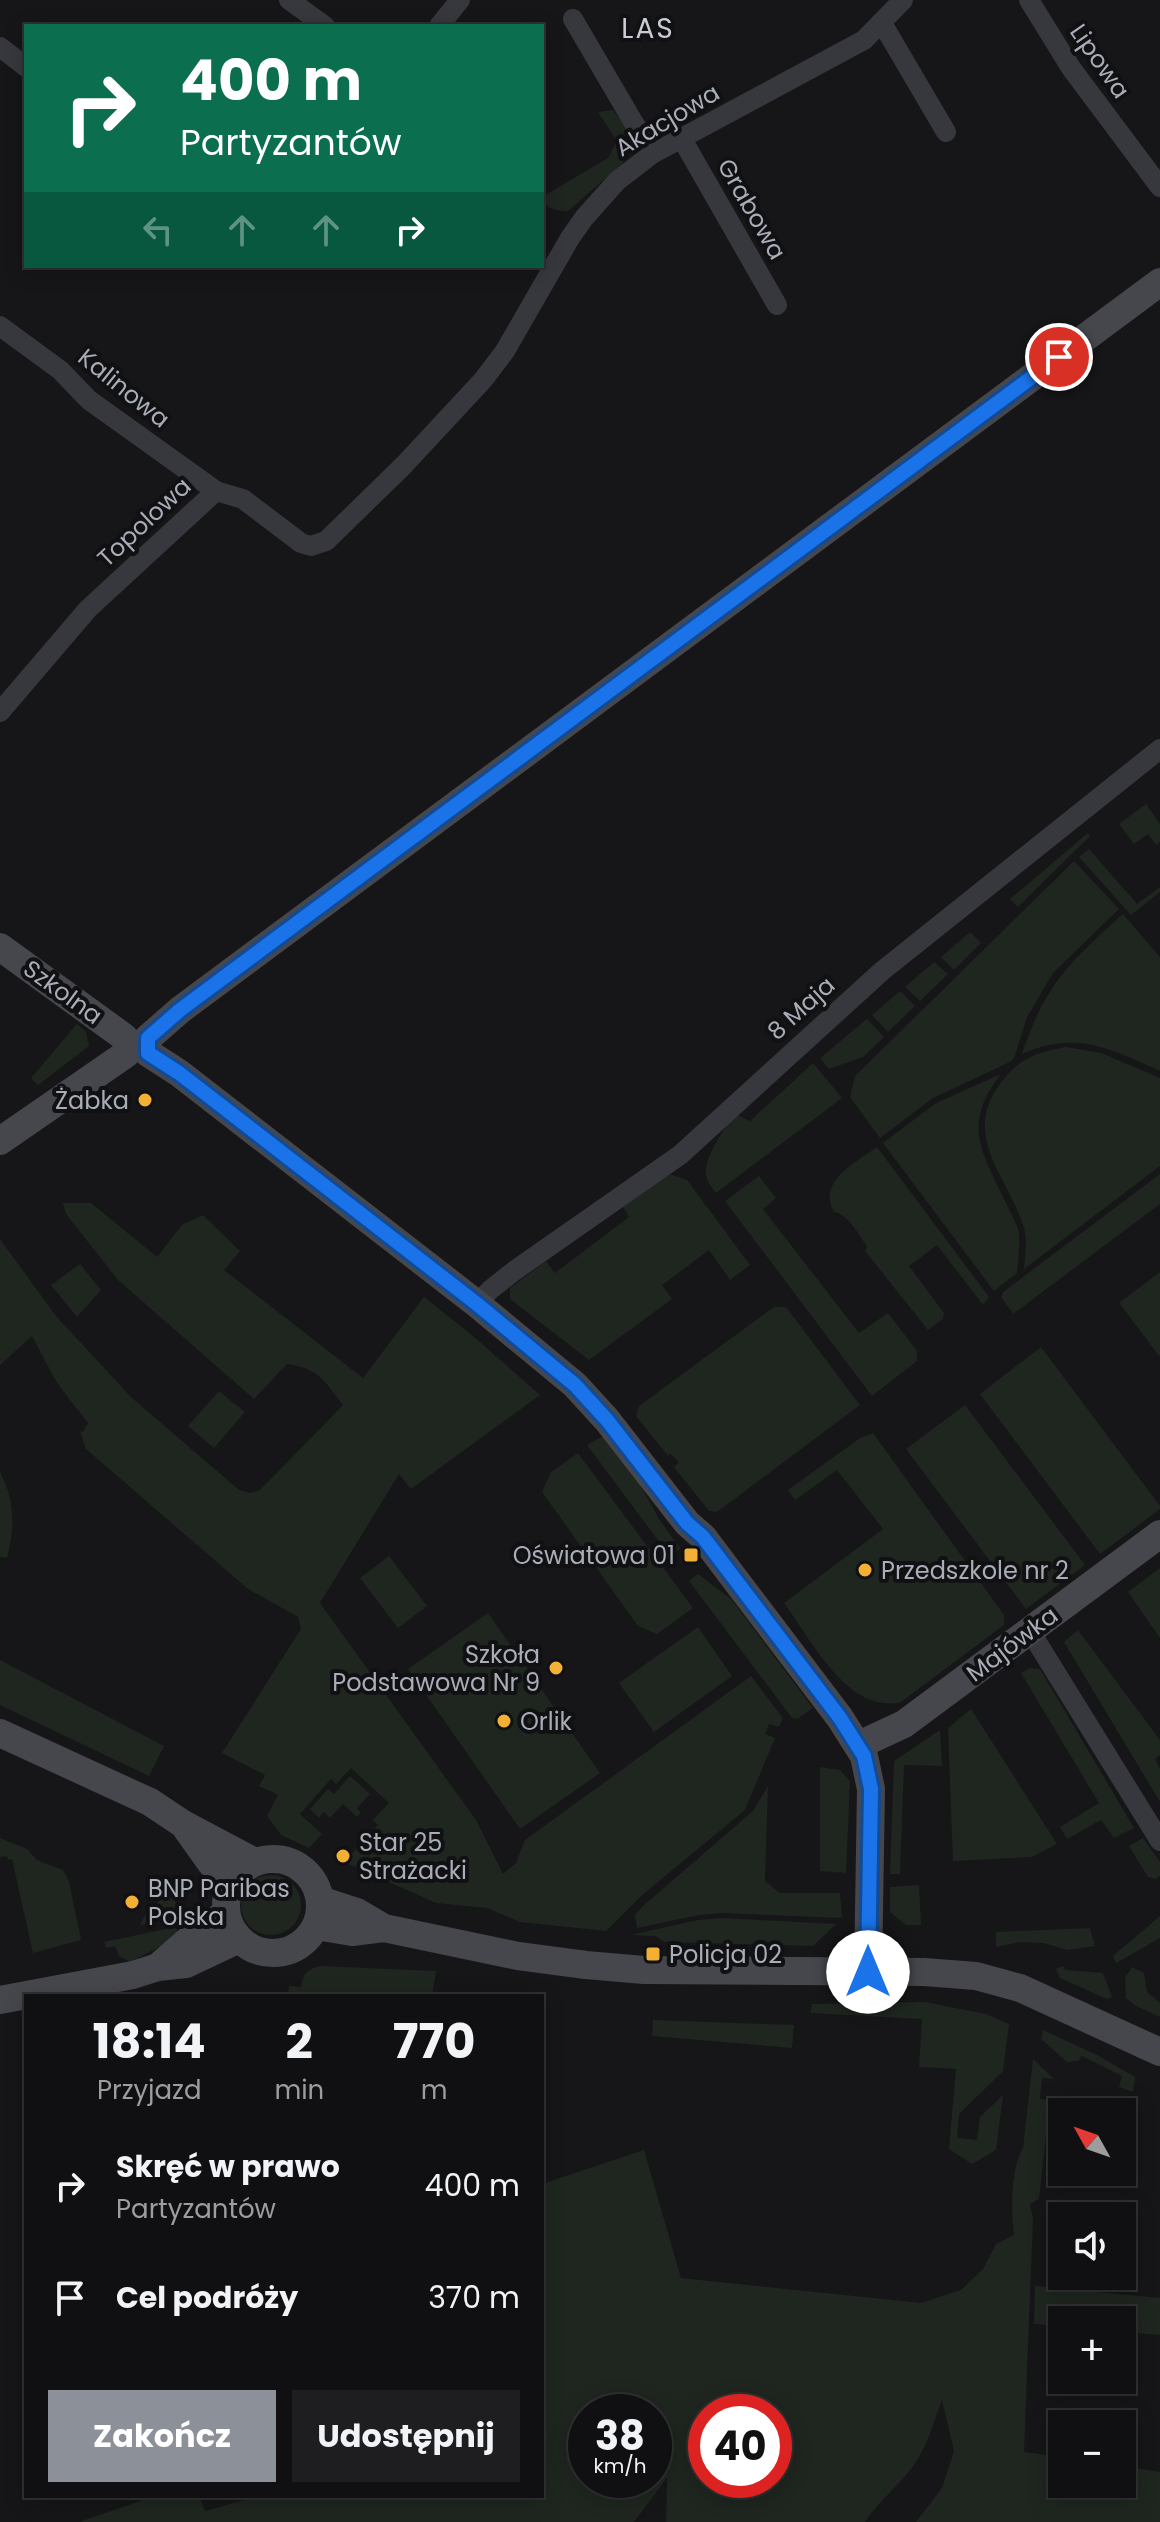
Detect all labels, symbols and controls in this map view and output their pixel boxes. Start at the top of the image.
district label: LAS [621,9,675,48]
street label: Lipowa [1062,17,1138,105]
text: 400 m [180,41,362,120]
icon: right [48,56,152,160]
street label: Akacjowa [609,76,725,164]
text: Partyzantów [180,117,401,168]
street label: Grabowa [710,153,794,265]
icon: left [136,208,180,252]
icon: ahead [220,208,264,252]
icon: ahead [304,208,348,252]
icon: right [388,208,432,252]
pin [1025,323,1093,391]
icon: arrive [1037,335,1081,379]
street label: Kalinowa [71,341,177,435]
street label: Topolowa [90,470,198,574]
street label: Szkolna [17,952,109,1032]
street label: 8 Maja [760,969,842,1047]
place label: Żabka [55,1084,129,1117]
marker: Żabka [136,1091,154,1109]
place label: Oświatowa 01 [513,1539,675,1572]
marker: Oświatowa 01 [682,1546,700,1564]
place label: Przedszkole nr 2 [881,1554,1069,1587]
marker: Przedszkole nr 2 [856,1561,874,1579]
street label: Majówka [960,1599,1064,1689]
place label: Szkoła Podstawowa Nr 9 [332,1638,540,1699]
marker: Szkoła Podstawowa Nr 9 [547,1659,565,1677]
place label: Orlik [520,1705,573,1738]
marker: Orlik [495,1712,513,1730]
place label: Star 25 Strażacki [359,1826,467,1887]
marker: Star 25 Strażacki [334,1847,352,1865]
place label: BNP Paribas Polska [148,1872,290,1933]
marker: BNP Paribas Polska [123,1893,141,1911]
position arrow [826,1930,910,2014]
place label: Policja 02 [669,1938,782,1971]
marker: Policja 02 [644,1945,662,1963]
text: 18:14 [93,2008,206,2075]
text: 2 [286,2008,313,2075]
text: 770 [393,2008,475,2075]
text: Przyjazd [97,2072,202,2108]
text: min [274,2072,324,2108]
text: m [421,2072,447,2108]
north arrow [1048,2098,1136,2186]
map controls [1048,2098,1136,2498]
text: Skręć w prawo [116,2145,340,2188]
icon: right [48,2164,92,2208]
text: 400 m [425,2164,520,2207]
text: Partyzantów [116,2191,276,2227]
button: sound [1048,2202,1136,2290]
icon: arrive [48,2276,92,2320]
text: Cel podróży [116,2276,298,2319]
text: 370 m [428,2276,520,2319]
button: + [1048,2306,1136,2394]
button: Zakończ [48,2390,276,2482]
button: Udostępnij [292,2390,520,2482]
speed limit sign: 40 [688,2394,792,2498]
text: 38 [595,2408,645,2464]
button: − [1048,2410,1136,2498]
text: km/h [593,2452,647,2480]

